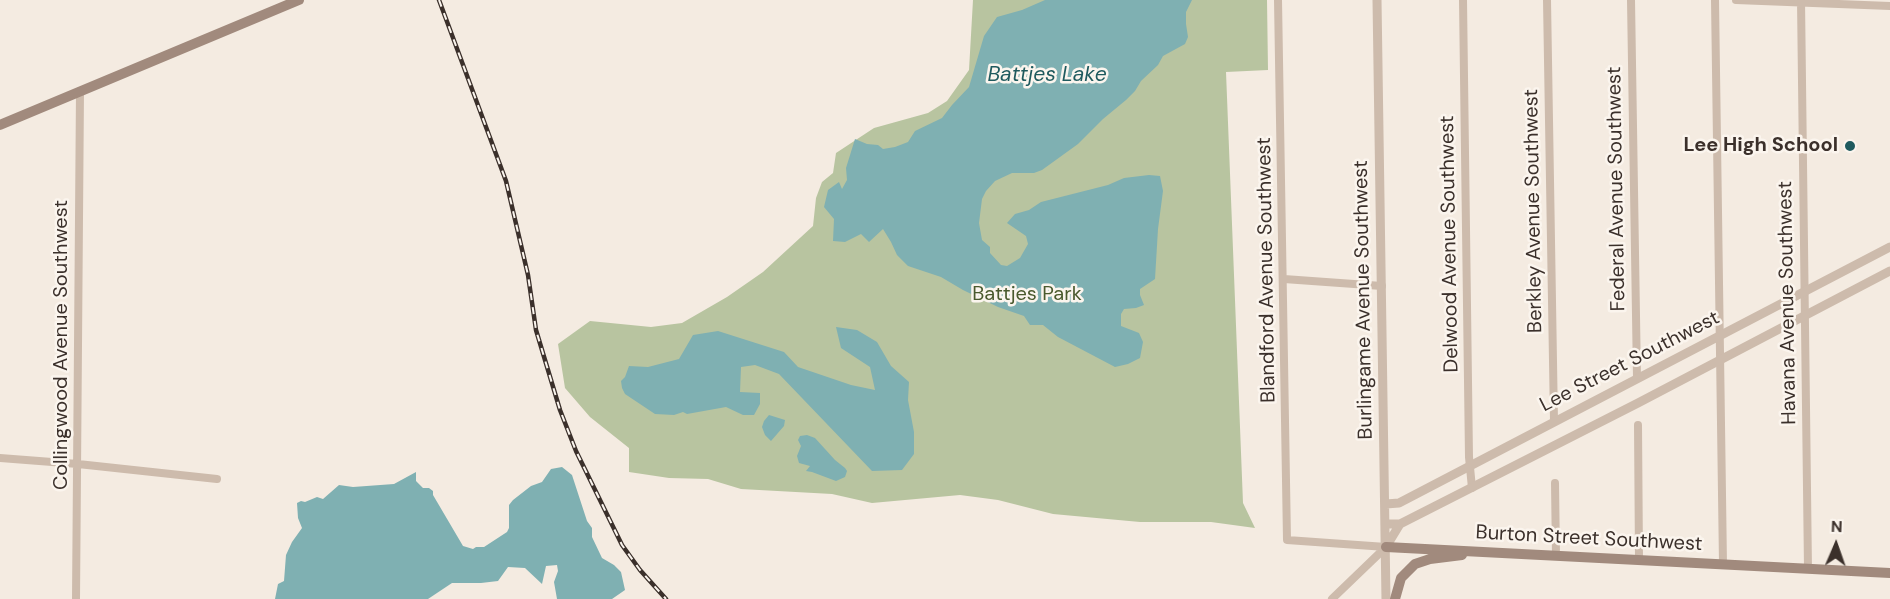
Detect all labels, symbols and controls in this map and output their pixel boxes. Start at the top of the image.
water label: Battjes Lake [987,62,1107,88]
street label: Federal Avenue Southwest [1603,66,1631,312]
street label: Berkley Avenue Southwest [1520,89,1548,333]
street label: Delwood Avenue Southwest [1436,115,1464,373]
place label: Lee High School [1683,134,1838,158]
street label: Blandford Avenue Southwest [1253,137,1281,403]
marker: Lee High School [1843,139,1857,153]
street label: Burlingame Avenue Southwest [1350,160,1378,440]
street label: Havana Avenue Southwest [1774,181,1802,425]
street label: Collingwood Avenue Southwest [50,200,74,490]
park label: Battjes Park [972,283,1082,307]
street label: Lee Street Southwest [1536,306,1724,418]
north arrow [1806,515,1866,575]
text: N [1830,516,1843,537]
street label: Burton Street Southwest [1475,521,1703,557]

